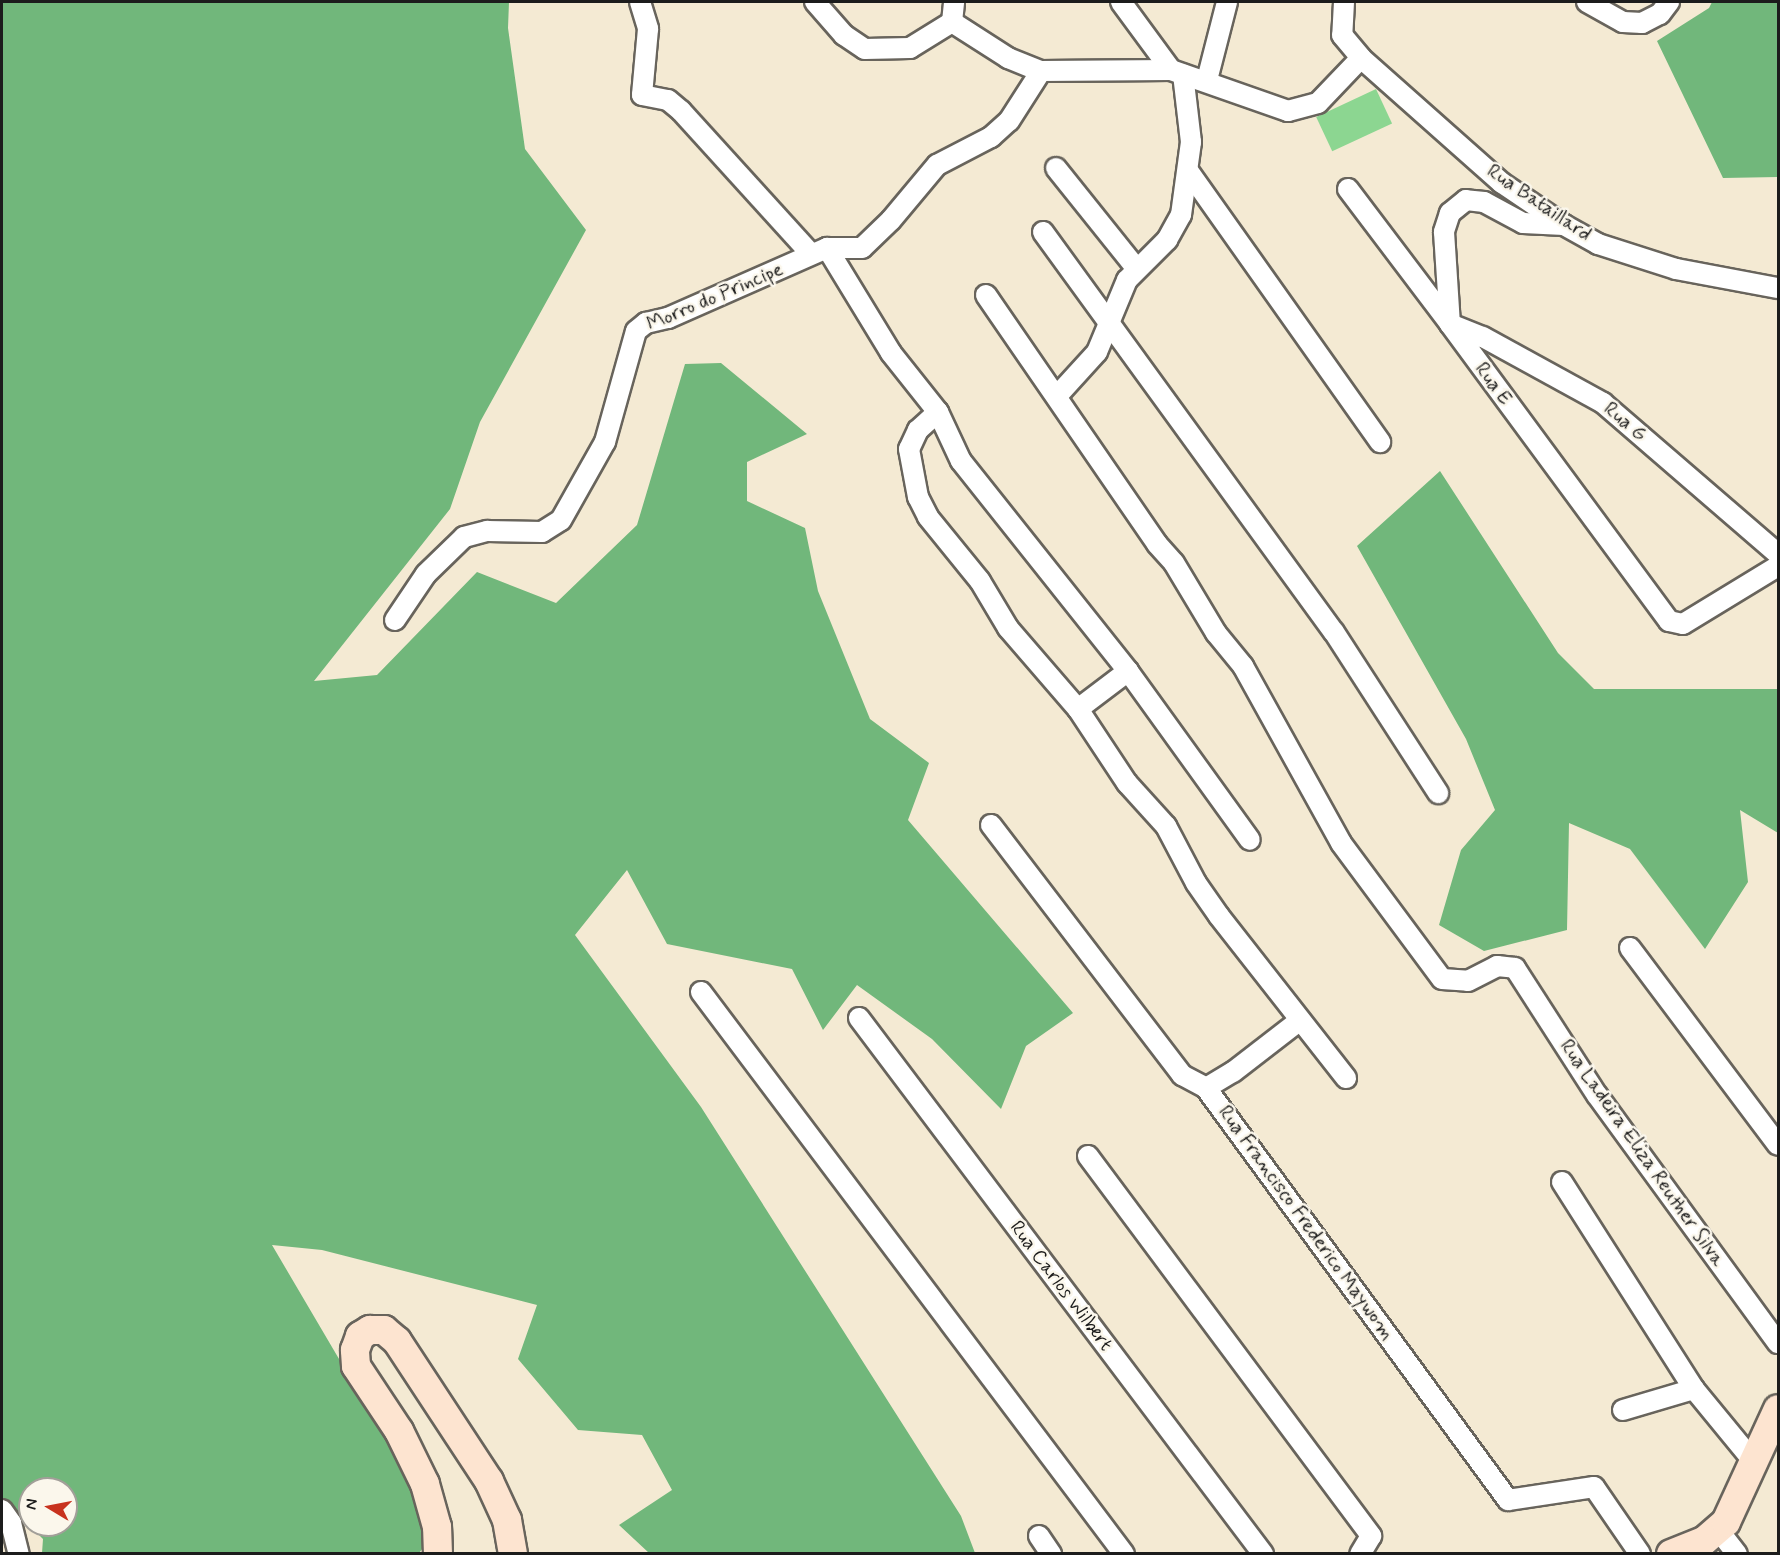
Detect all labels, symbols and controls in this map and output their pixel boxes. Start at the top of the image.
street label: Rua Bataillard [1484,160,1594,246]
street label: Morro do Principe [641,257,789,337]
street label: Rua E [1469,358,1517,410]
street label: Rua G [1598,397,1652,447]
street label: Rua Ladeira Eliza Reuther Silva [1557,1038,1727,1268]
street label: Rua Francisco Frederico Maywom [1213,1101,1399,1345]
street label: Rua Carlos Wilbert [1004,1216,1118,1356]
north arrow [18,1477,78,1537]
text: N [20,1497,43,1511]

